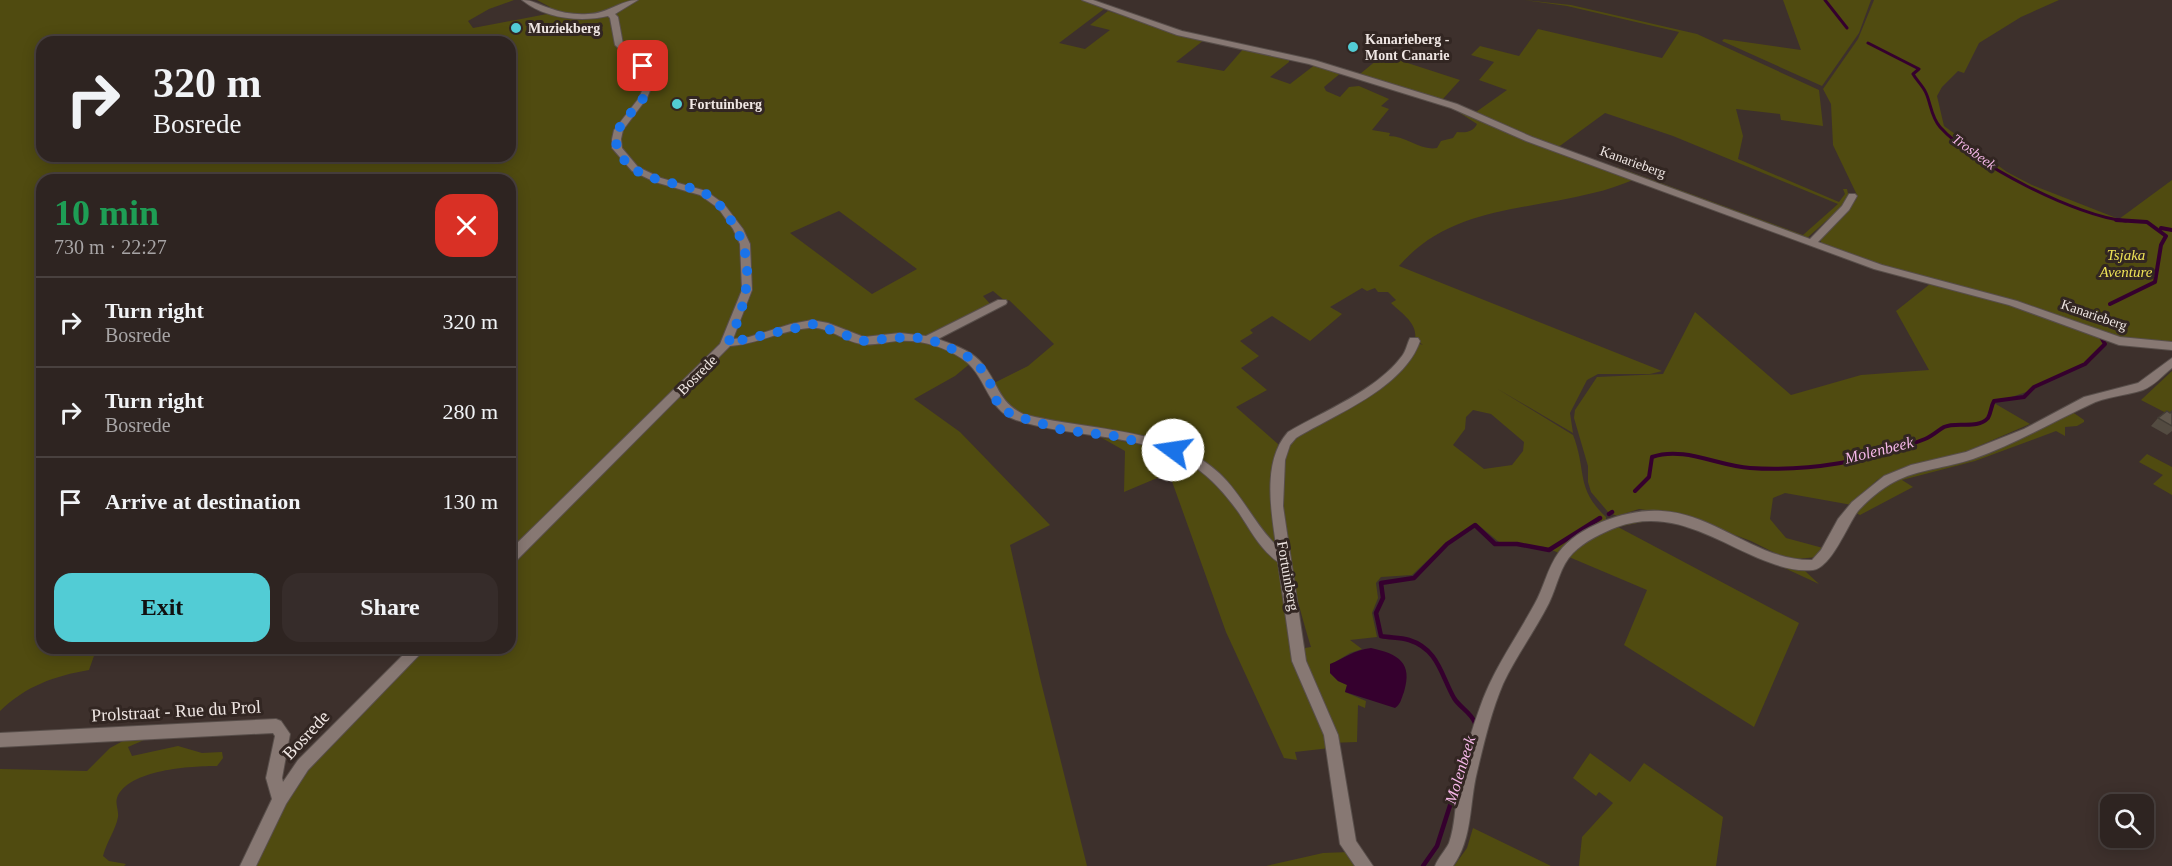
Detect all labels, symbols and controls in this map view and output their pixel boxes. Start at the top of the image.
marker: Muziekberg [509,21,523,35]
place label: Muziekberg [528,21,600,36]
place label: Kanarieberg - Mont Canarie [1365,32,1450,63]
pin [617,40,668,91]
marker: Kanarieberg - Mont Canarie [1346,40,1360,54]
icon: arrive [626,49,659,82]
icon: right [54,60,132,138]
text: 320 m [153,60,262,106]
marker: Fortuinberg [670,97,684,111]
place label: Fortuinberg [689,97,762,112]
text: Bosrede [153,109,241,139]
water label: Trosbeek [1949,131,1999,173]
street label: Kanarieberg [1598,143,1668,181]
text: 10 min [54,193,159,233]
button: close [435,194,498,257]
text: 730 m · 22:27 [54,236,167,258]
park label: Tsjaka Aventure [2099,247,2153,280]
street label: Kanarieberg [2059,297,2129,333]
text: Turn right [105,298,204,323]
icon: right [54,306,87,339]
text: 320 m [442,309,498,334]
text: Bosrede [105,324,171,346]
street label: Bosrede [674,352,720,398]
text: Turn right [105,388,204,413]
icon: right [54,396,87,429]
text: 280 m [442,399,498,424]
text: Bosrede [105,414,171,436]
position arrow [1141,418,1205,482]
water label: Molenbeek [1842,433,1916,467]
icon: arrive [54,486,87,519]
text: Arrive at destination [105,489,301,514]
text: 130 m [442,489,498,514]
street label: Fortuinberg [1274,540,1302,613]
button: Exit [54,573,270,642]
button: Share [282,573,498,642]
street label: Prolstraat - Rue du Prol [91,697,261,725]
street label: Bosrede [279,707,333,763]
water label: Molenbeek [1441,733,1479,807]
map controls [2100,794,2154,848]
button: search [2100,794,2154,848]

